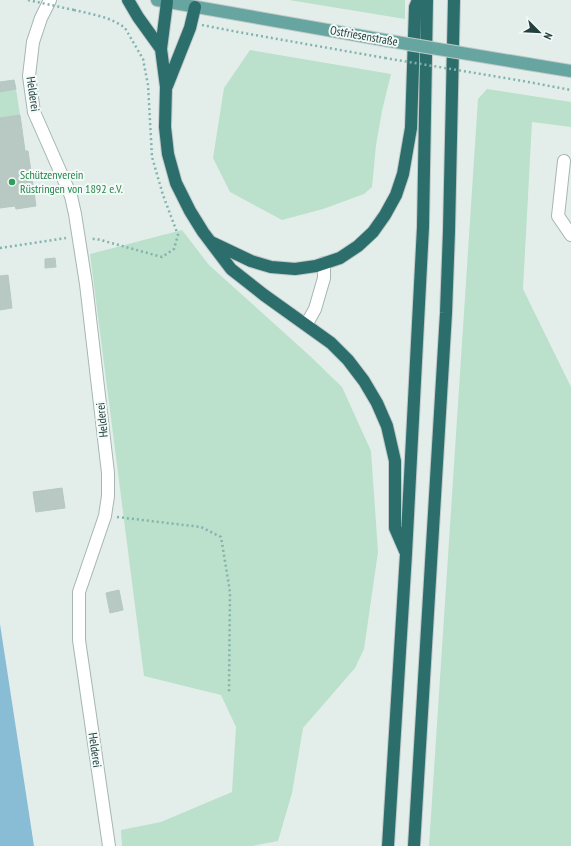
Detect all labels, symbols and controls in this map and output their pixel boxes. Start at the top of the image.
north arrow [519,12,559,52]
street label: Ostfriesenstraße [329,22,399,49]
text: N [541,31,556,42]
street label: Helderei [24,75,43,112]
place label: Schützenverein Rüstringen von 1892 e.V. [20,167,123,196]
marker: Schützenverein Rüstringen von 1892 e.V. [7,177,17,187]
street label: Helderei [92,402,111,438]
street label: Helderei [86,731,105,768]

